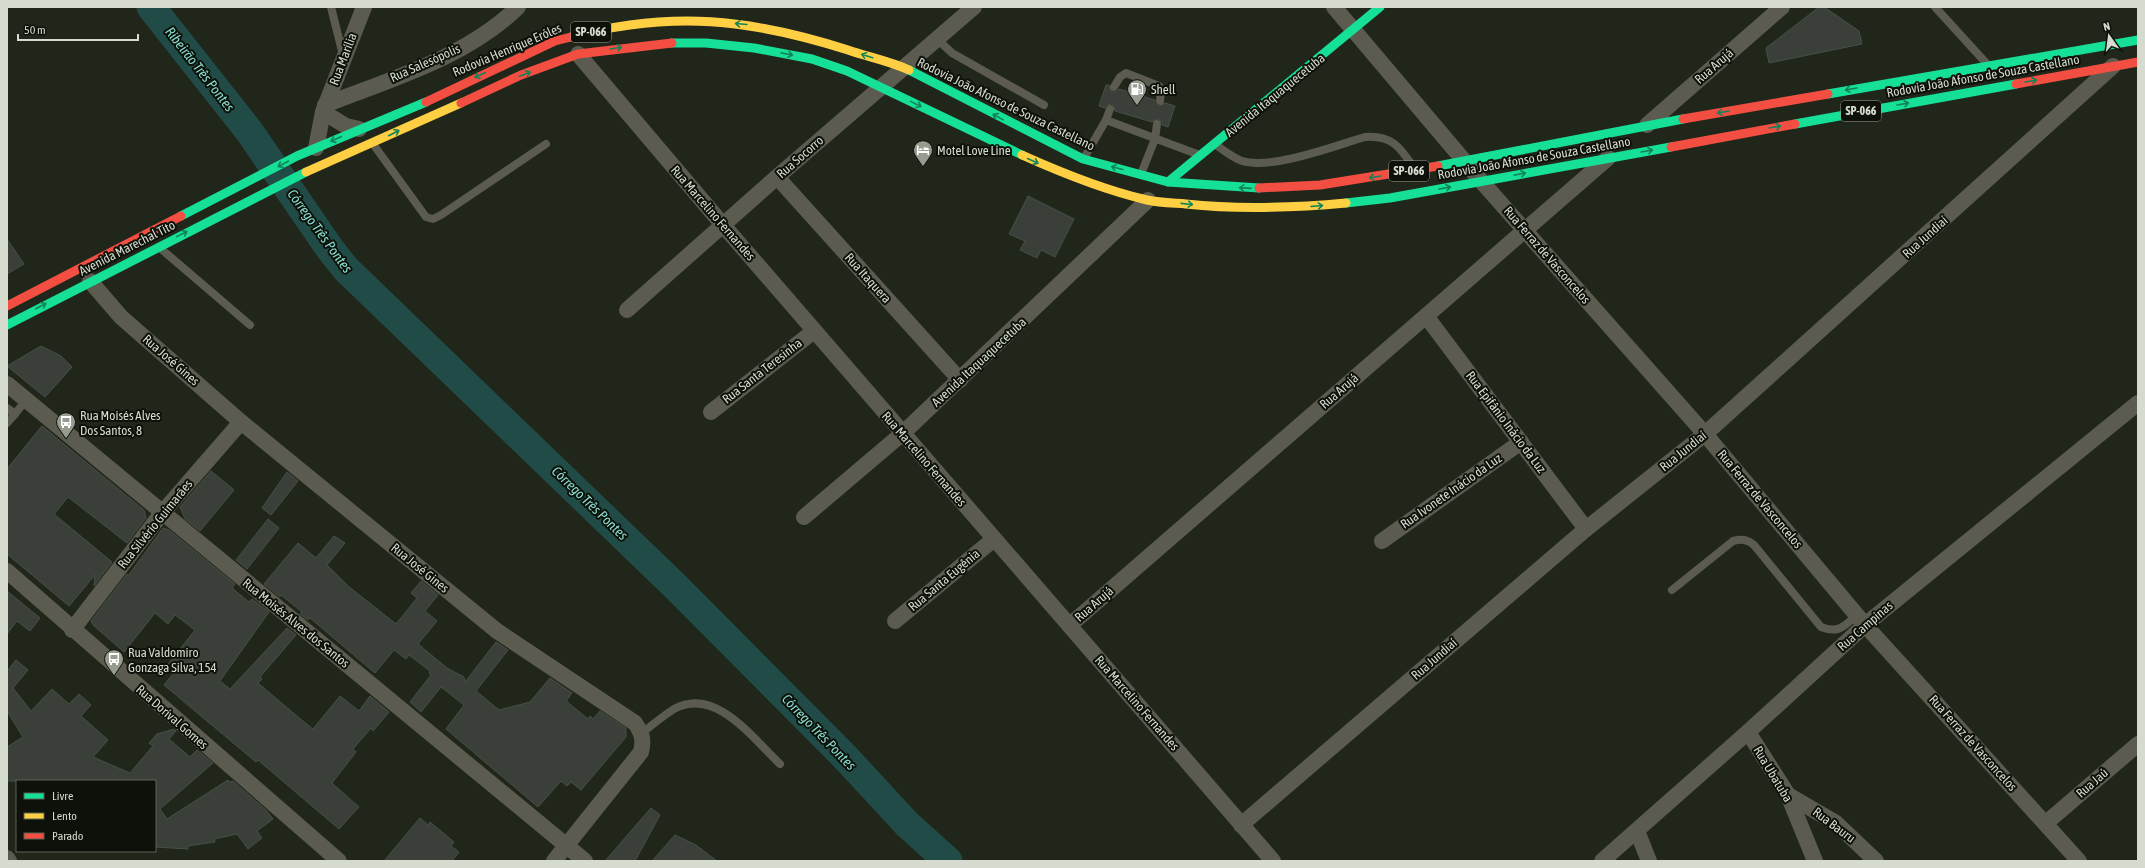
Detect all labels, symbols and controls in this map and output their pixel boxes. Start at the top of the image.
scale bar [18,16,138,42]
north arrow [2089,16,2129,56]
street label: Rodovia Henrique Eróles [450,20,564,80]
one-way arrow [735,20,748,27]
text: N [2102,20,2111,33]
road number: SP-066 [571,22,611,42]
text: 50 m [24,23,46,37]
water label: Ribeirão Três Pontes [162,24,238,114]
street label: Rua Marília [326,31,360,87]
street label: Rua Salesópolis [388,41,463,85]
one-way arrow [609,44,622,52]
street label: Rua Arujá [1692,45,1736,87]
street label: Avenida Itaquaquecetuba [1222,50,1328,140]
one-way arrow [780,51,793,59]
one-way arrow [860,52,873,59]
street label: Rodovia João Afonso de Souza Castellano [1885,52,2081,100]
street label: Rodovia João Afonso de Souza Castellano [915,54,1097,154]
one-way arrow [519,69,531,77]
one-way arrow [475,72,487,79]
one-way arrow [2024,76,2037,84]
fuel station icon: Shell [1126,78,1148,106]
place label: Shell [1151,82,1176,97]
one-way arrow [1845,85,1858,93]
one-way arrow [1896,100,1909,108]
one-way arrow [910,101,922,108]
road number: SP-066 [1841,101,1881,121]
one-way arrow [1717,108,1730,116]
one-way arrow [992,112,1004,120]
one-way arrow [1768,123,1781,131]
one-way arrow [388,129,400,136]
street label: Rua Socorro [774,133,826,181]
street label: Rodovia João Afonso de Souza Castellano [1436,134,1632,182]
one-way arrow [331,136,343,144]
hotel icon: Motel Love Line [912,139,934,167]
place label: Motel Love Line [937,143,1011,158]
one-way arrow [1640,146,1653,154]
one-way arrow [1027,158,1039,165]
one-way arrow [277,161,289,168]
road number: SP-066 [1389,161,1429,181]
street label: Rua Marcelino Fernandes [668,163,758,264]
one-way arrow [1111,164,1124,171]
one-way arrow [1513,170,1526,178]
one-way arrow [1368,173,1381,181]
one-way arrow [1239,184,1252,191]
one-way arrow [1438,184,1451,192]
water label: Córrego Três Pontes [284,186,356,276]
one-way arrow [1180,201,1193,208]
one-way arrow [1310,203,1323,210]
street label: Rua Ferraz de Vasconcelos [1501,203,1594,307]
street label: Rua Jundiaí [1899,213,1951,261]
street label: Avenida Marechal Tito [76,217,178,279]
one-way arrow [176,230,188,237]
street label: Rua Itaquera [842,250,894,306]
one-way arrow [35,302,47,310]
street label: Avenida Itaquaquecetuba [929,314,1029,410]
street label: Rua José Gines [140,331,203,389]
street label: Rua Santa Teresinha [719,335,805,407]
street label: Rua Epifânio Inácio da Luz [1463,368,1549,476]
street label: Rua Arujá [1317,370,1361,412]
place label: Rua Moisés Alves Dos Santos, 8 [80,408,161,438]
street label: Rua Marcelino Fernandes [879,409,969,510]
bus stop icon: Rua Moisés Alves Dos Santos, 8 [55,411,77,439]
street label: Rua Jundiaí [1657,428,1709,474]
street label: Rua Ferraz de Vasconcelos [1714,447,1806,552]
street label: Rua Ivonete Inácio da Luz [1398,450,1505,532]
water label: Córrego Três Pontes [549,463,631,543]
street label: Rua Silvério Guimarães [115,476,196,571]
street label: Rua José Gines [388,540,452,596]
street label: Rua Santa Eugênia [905,546,983,614]
street label: Rua Moisés Alves dos Santos [240,575,353,671]
street label: Rua Arujá [1072,583,1116,625]
street label: Rua Campinas [1834,598,1896,654]
street label: Rua Jundiaí [1408,635,1460,683]
place label: Rua Valdomiro Gonzaga Silva, 154 [128,645,217,675]
bus stop icon: Rua Valdomiro Gonzaga Silva, 154 [103,648,125,676]
street label: Rua Marcelino Fernandes [1092,653,1182,754]
street label: Rua Dorival Gomes [133,682,211,753]
water label: Córrego Três Pontes [779,691,859,773]
street label: Rua Ferraz de Vasconcelos [1926,692,2020,794]
street label: Rua Ubatuba [1750,743,1796,805]
street label: Rua Jaú [2073,765,2111,801]
legend [16,780,156,852]
text: Livre [52,789,73,803]
street label: Rua Bauru [1810,804,1858,846]
text: Lento [52,809,77,823]
text: Parado [52,829,84,843]

